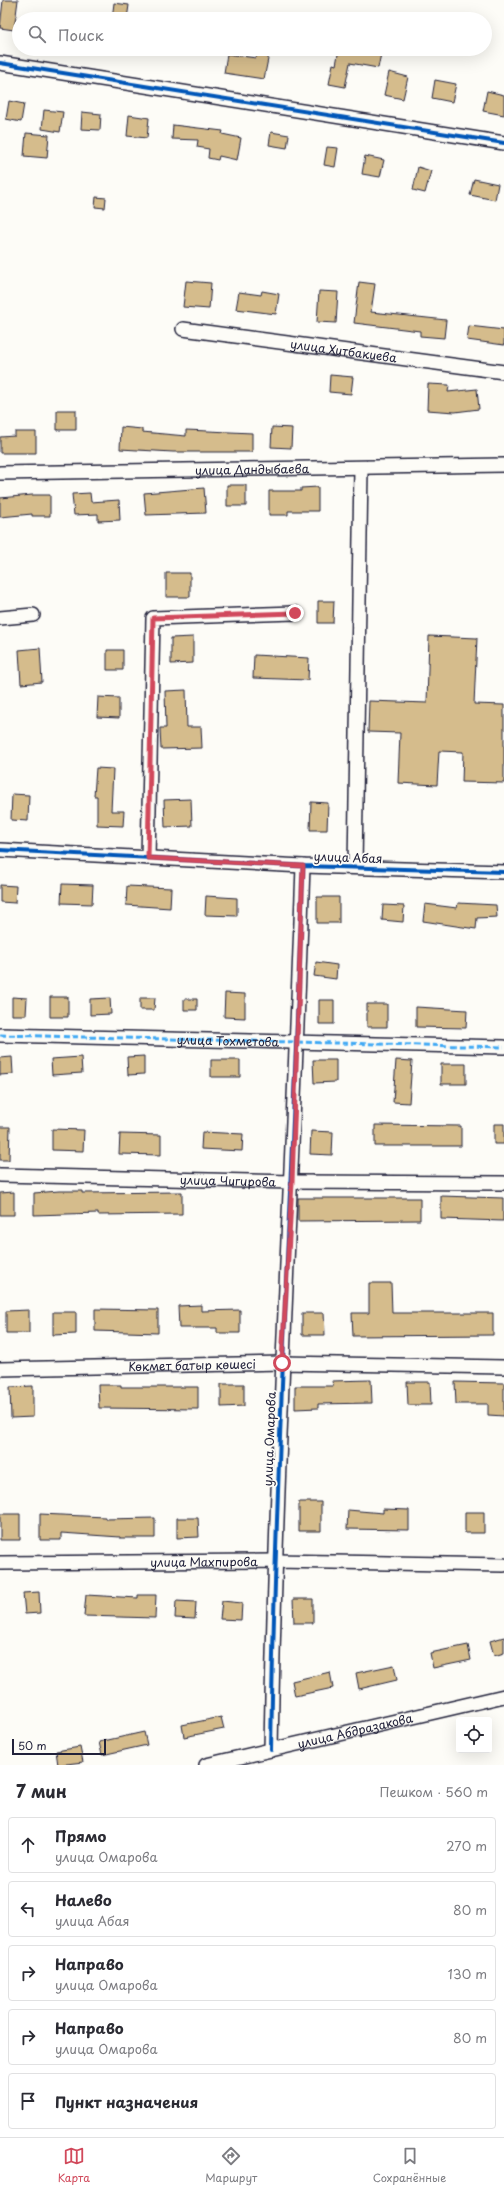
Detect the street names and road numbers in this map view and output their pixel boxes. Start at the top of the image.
street label: улица Хитбакиева [289,334,398,367]
street label: улица Дандыбаева [195,459,310,479]
street label: улица Абая [313,847,383,867]
street label: улица Тохметова [177,1030,280,1051]
street label: улица Чигирова [180,1170,277,1191]
street label: Көкмет батыр көшесі [128,1355,256,1375]
street label: улица Омарова [258,1391,280,1487]
street label: улица Махпирова [150,1552,258,1571]
street label: улица Абдразакова [296,1708,415,1753]

